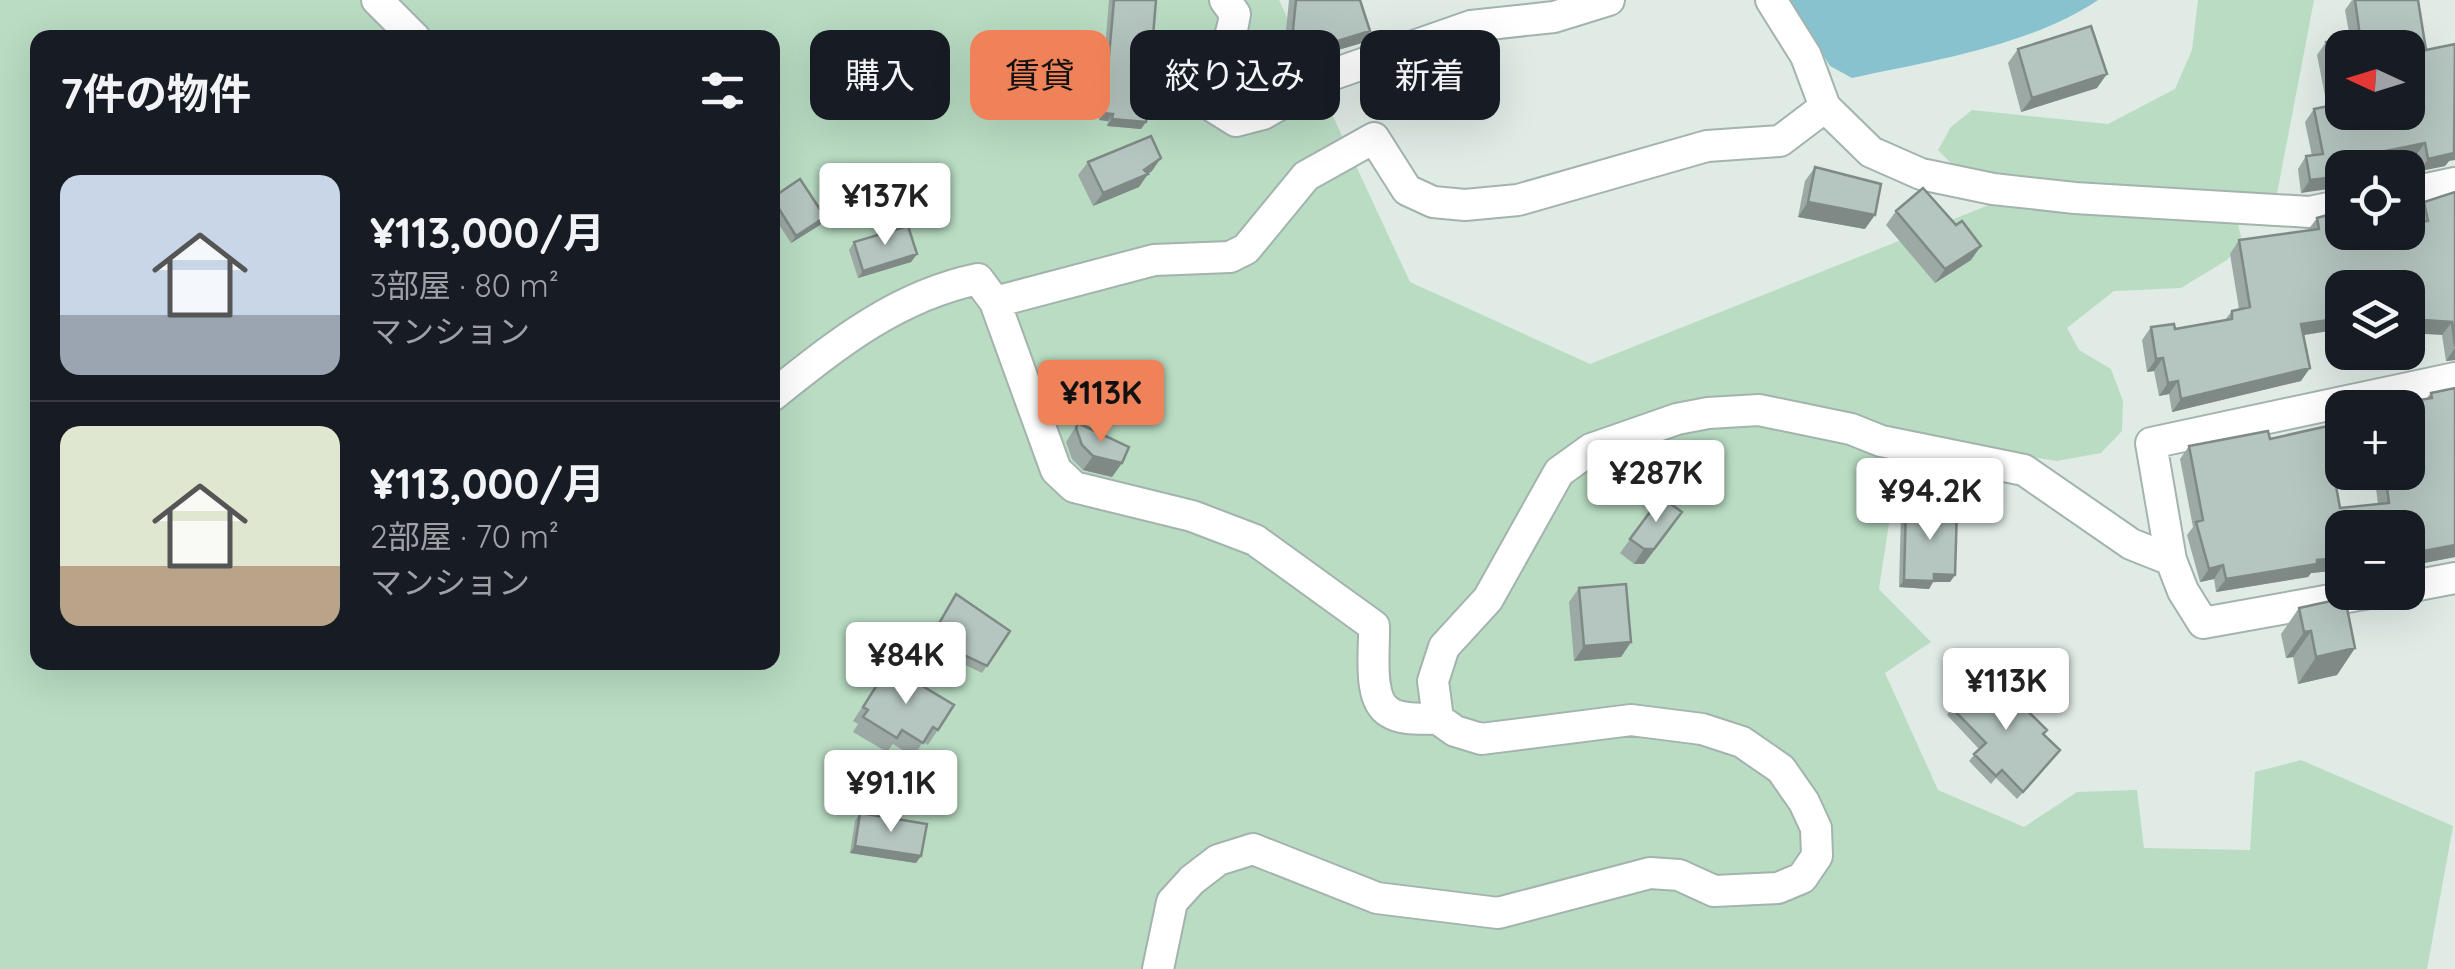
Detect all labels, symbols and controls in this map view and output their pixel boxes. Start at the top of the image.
chip: 購入 [810,30,950,120]
chip: 賃貸 [970,30,1110,120]
chip: 絞り込み [1130,30,1340,120]
chip: 新着 [1360,30,1500,120]
north arrow [2325,30,2425,130]
map controls [2325,30,2425,610]
icon: filters [695,63,750,118]
text: 7件の物件 [60,67,251,120]
button: locate [2325,150,2425,250]
pin: ¥137K [815,163,955,248]
text: ¥137K [841,175,929,215]
text: ¥113,000/月 [370,206,605,259]
icon: home [140,215,260,335]
text: 3部屋 · 80 m² [370,265,559,305]
button: layers [2325,270,2425,370]
text: マンション [370,311,530,351]
pin: ¥113K [1031,360,1171,445]
text: ¥113K [1060,372,1142,412]
button: + [2325,390,2425,490]
pin: ¥287K [1586,440,1726,525]
text: ¥287K [1609,452,1703,492]
text: ¥113,000/月 [370,457,605,510]
pin: ¥94.2K [1849,458,2011,543]
icon: home [140,466,260,586]
text: ¥94.2K [1878,470,1982,510]
button: − [2325,510,2425,610]
text: 2部屋 · 70 m² [370,516,559,556]
text: マンション [370,562,530,602]
pin: ¥84K [847,622,965,707]
text: ¥84K [868,634,944,674]
pin: ¥113K [1936,648,2076,733]
text: ¥113K [1965,660,2047,700]
pin: ¥91.1K [810,750,972,835]
text: ¥91.1K [846,762,936,802]

